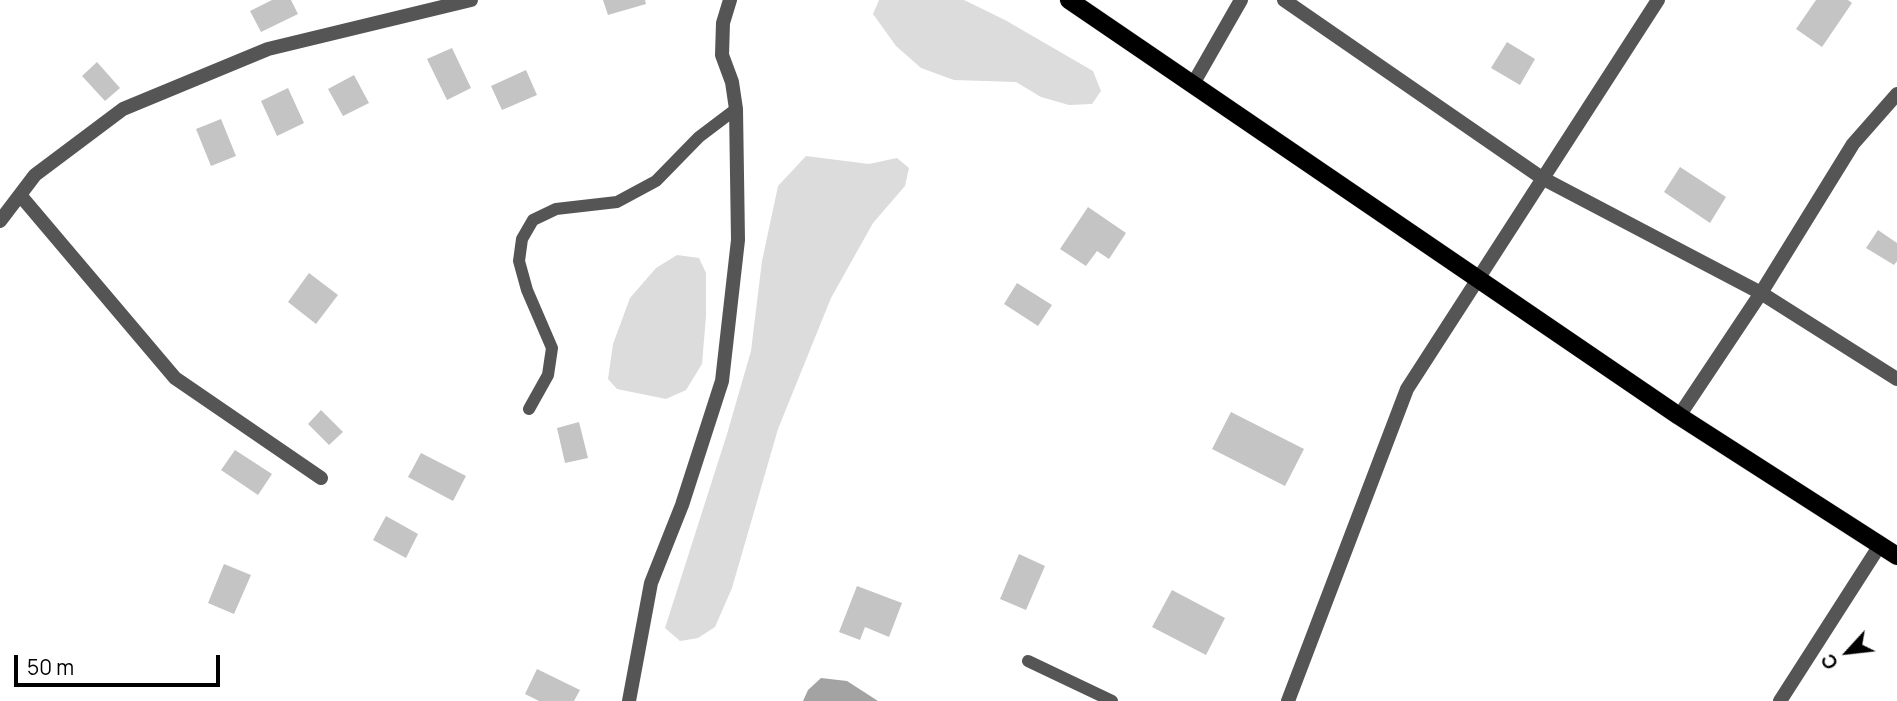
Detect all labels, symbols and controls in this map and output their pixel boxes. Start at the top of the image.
north arrow [1813,617,1883,687]
scale bar [18,642,224,686]
text: С [1815,649,1844,674]
text: 50 m [27,653,74,681]

